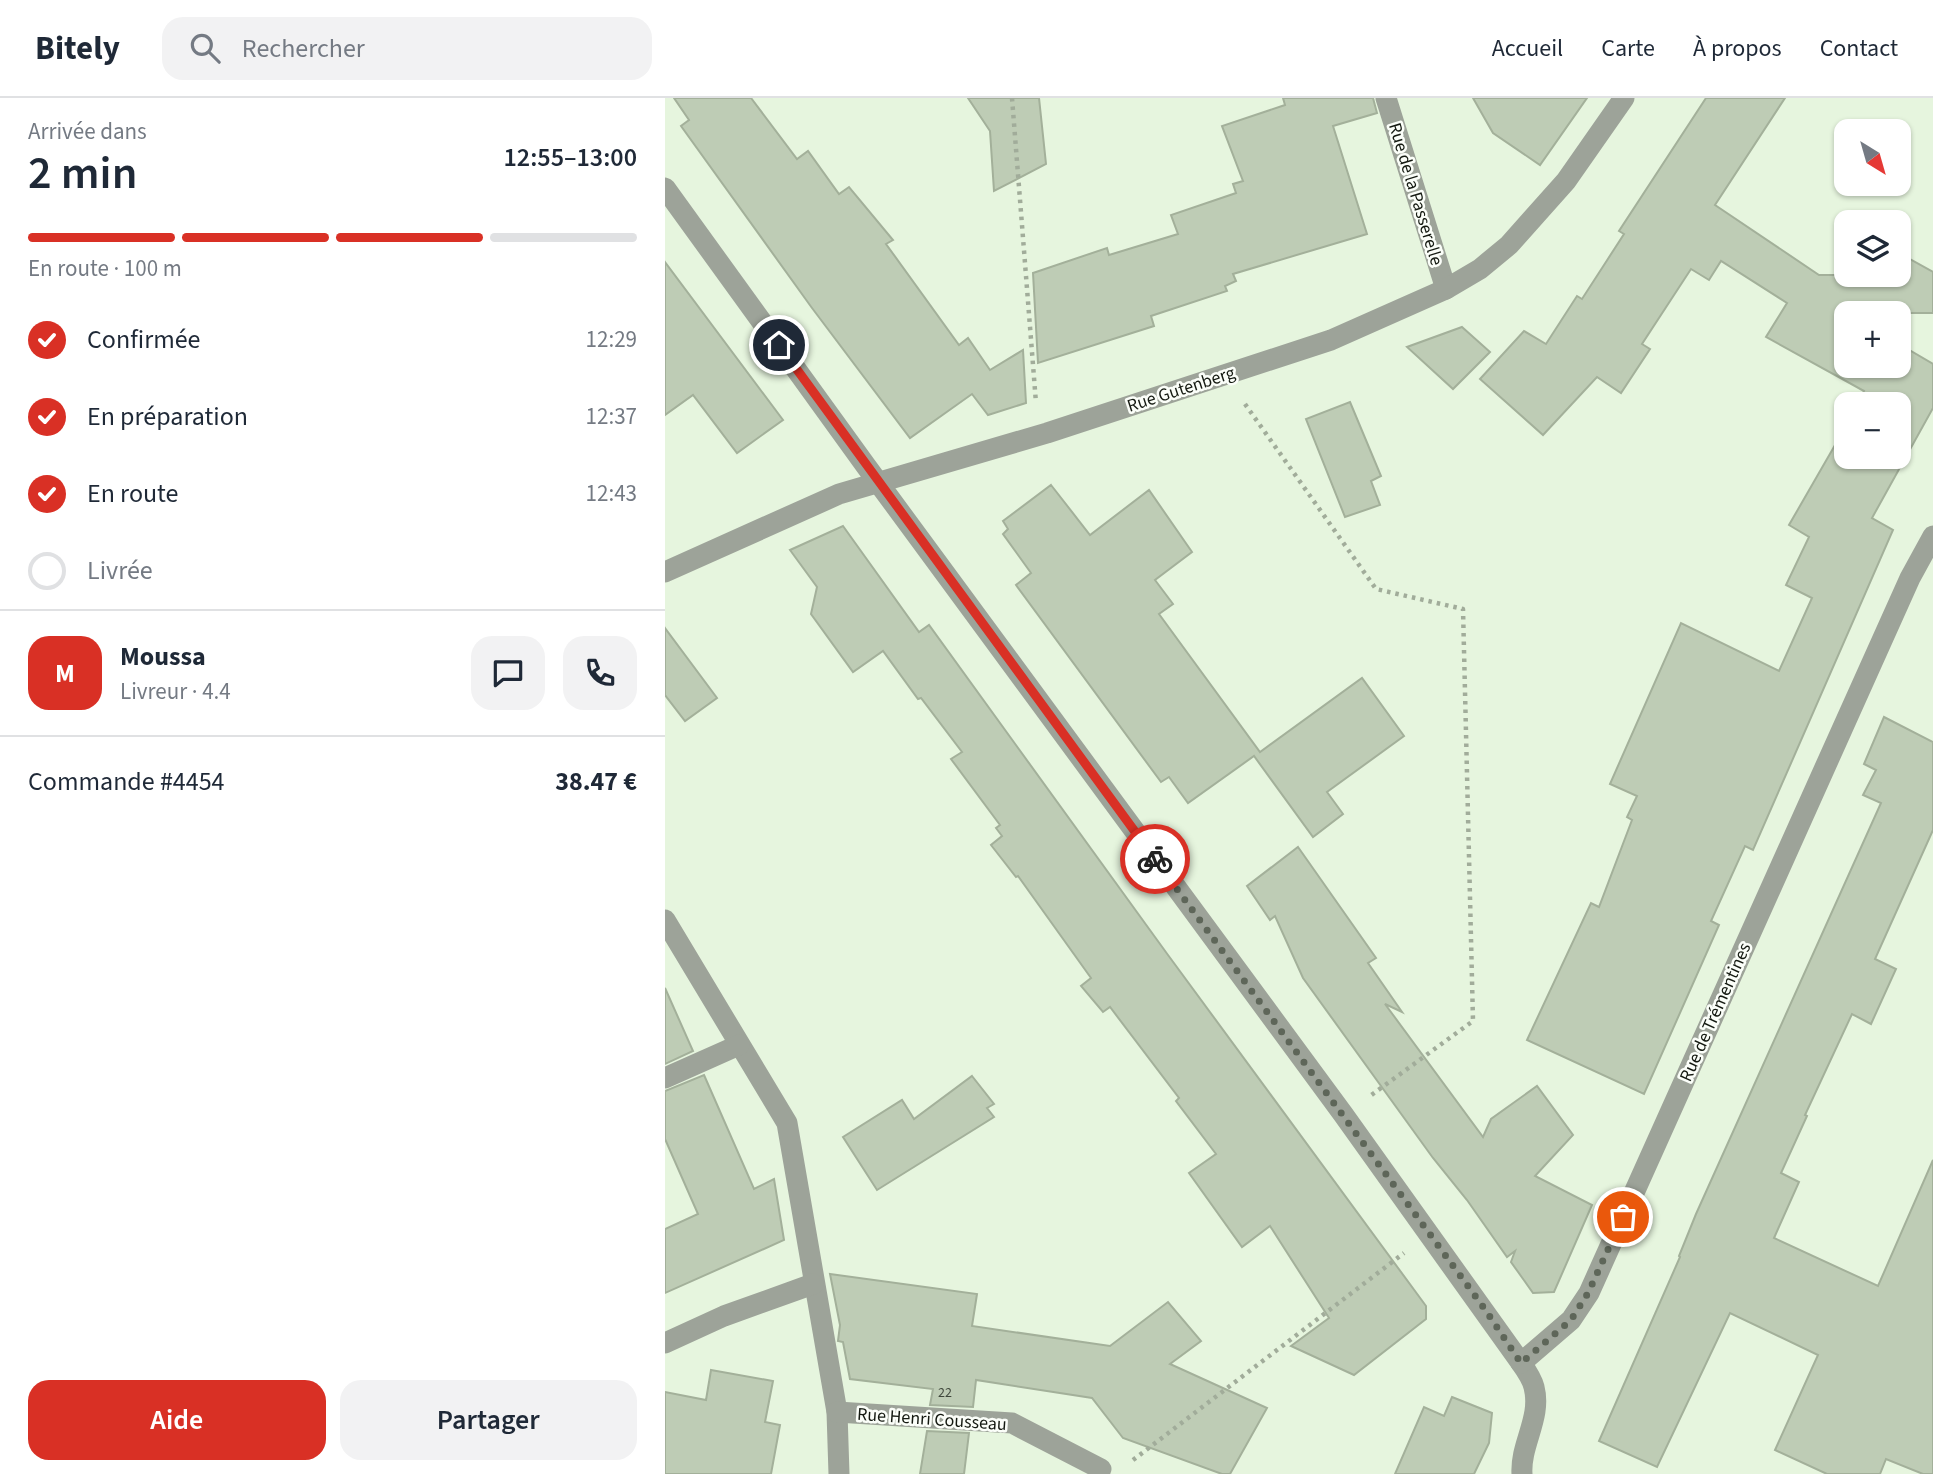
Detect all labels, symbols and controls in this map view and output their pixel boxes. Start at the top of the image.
search box [162,17,652,80]
text: Bitely [35,25,120,72]
icon: search [186,29,224,67]
text: Rechercher [242,30,365,67]
text: Accueil [1492,31,1563,66]
text: Carte [1601,31,1655,66]
text: À propos [1693,31,1782,66]
text: Contact [1820,31,1898,66]
text: Arrivée dans [28,115,147,148]
north arrow [1834,119,1911,196]
map controls [1834,119,1911,469]
street label: Rue de la Passerelle [1382,120,1449,269]
text: 12:55–13:00 [504,139,637,176]
text: 2 min [28,141,137,206]
button: layers [1834,210,1911,287]
text: En route · 100 m [28,252,182,285]
button: + [1834,301,1911,378]
pin [749,315,809,375]
icon: check [28,321,66,359]
text: Confirmée [87,321,201,358]
text: 12:29 [586,323,637,356]
icon: home [760,326,798,364]
street label: Rue Gutenberg [1124,360,1238,419]
button: − [1834,392,1911,469]
icon: check [28,398,66,436]
text: En préparation [87,398,248,435]
text: 12:37 [586,400,637,433]
icon: check [28,475,66,513]
text: En route [87,475,178,512]
text: 12:43 [586,477,637,510]
text: Livrée [87,552,153,589]
button: chat [471,636,545,710]
button: phone [563,636,637,710]
text: Moussa [120,638,206,675]
text: M [55,655,75,692]
text: Livreur · 4.4 [120,675,231,708]
text: Commande #4454 [28,763,225,800]
text: 38.47 € [555,763,637,800]
courier [1120,824,1190,894]
icon: bike [1136,840,1174,878]
street label: Rue de Trémentines [1674,939,1757,1086]
pin [1593,1187,1653,1247]
icon: bag [1604,1198,1642,1236]
button: Aide [28,1380,326,1460]
button: Partager [340,1380,637,1460]
house number: 22 [938,1383,952,1403]
street label: Rue Henri Cousseau [856,1402,1008,1437]

